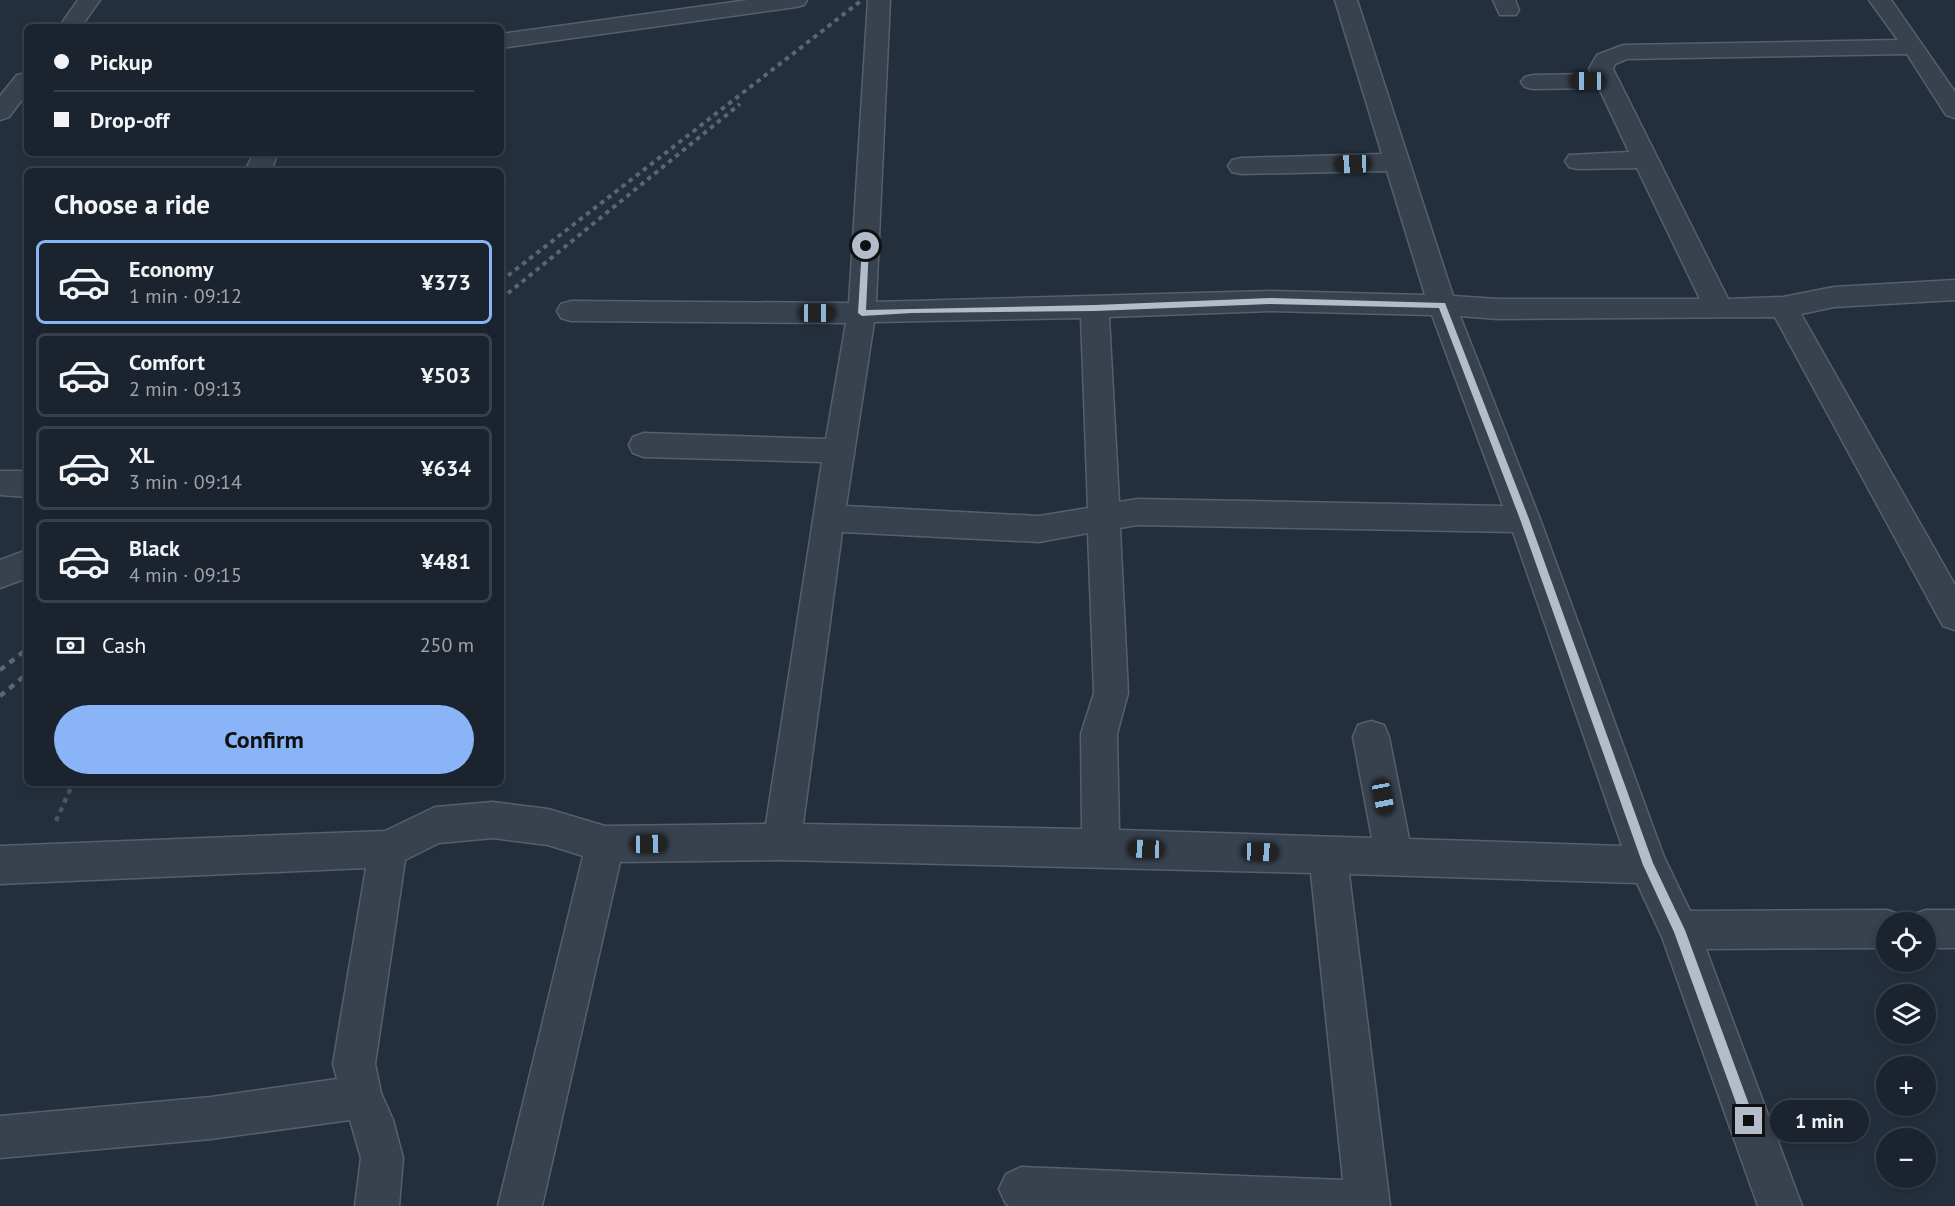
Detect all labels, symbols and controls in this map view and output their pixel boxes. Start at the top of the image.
text: Pickup [90,48,153,76]
car [1570,72,1606,90]
text: Drop-off [90,106,169,134]
car [1335,154,1371,174]
text: Choose a ride [54,187,210,221]
route start [852,232,879,259]
icon: car [57,255,111,309]
text: Economy [129,255,213,283]
text: ¥373 [421,268,471,296]
text: 1 min · 09:12 [129,283,242,309]
car [799,304,835,322]
icon: car [57,348,111,402]
text: Comfort [129,348,205,376]
text: ¥503 [421,361,471,389]
text: 2 min · 09:13 [129,376,242,402]
icon: car [57,441,111,495]
text: XL [129,441,154,469]
text: ¥634 [421,454,471,482]
text: 3 min · 09:14 [129,469,242,495]
icon: car [57,534,111,588]
text: Black [129,534,180,562]
text: ¥481 [421,547,471,575]
text: 4 min · 09:15 [129,562,242,588]
icon: cash [54,629,87,662]
text: Cash [102,631,146,659]
text: 250 m [420,632,474,658]
button: Confirm [54,705,474,774]
car [1371,778,1395,816]
car [631,835,667,853]
car [1128,839,1164,859]
car [1242,842,1278,862]
map controls [1876,912,1936,1188]
button: locate [1876,912,1936,972]
button: layers [1876,984,1936,1044]
button: + [1876,1056,1936,1116]
callout: 1 min [1770,1100,1869,1142]
route end [1735,1107,1762,1134]
text: 1 min [1795,1108,1844,1134]
button: − [1876,1128,1936,1188]

